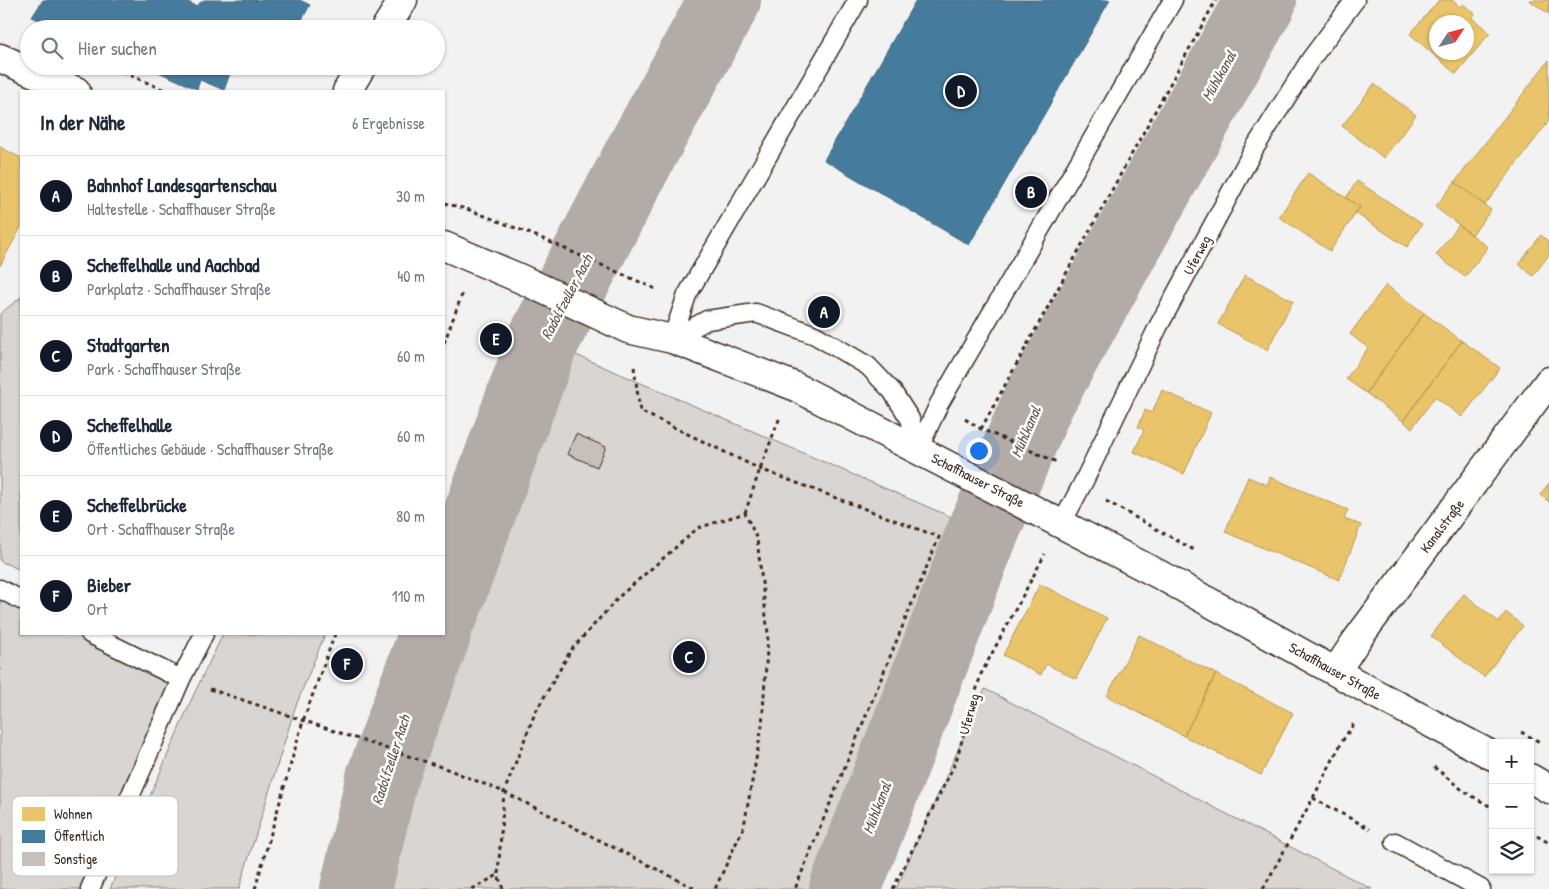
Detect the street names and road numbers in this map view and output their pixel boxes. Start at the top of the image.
street label: Uferweg [1178,232,1216,278]
street label: Schaffhauser Straße [928,448,1028,512]
street label: Kanalstraße [1415,495,1469,557]
street label: Schaffhauser Straße [1285,637,1385,705]
street label: Uferweg [954,691,984,737]

